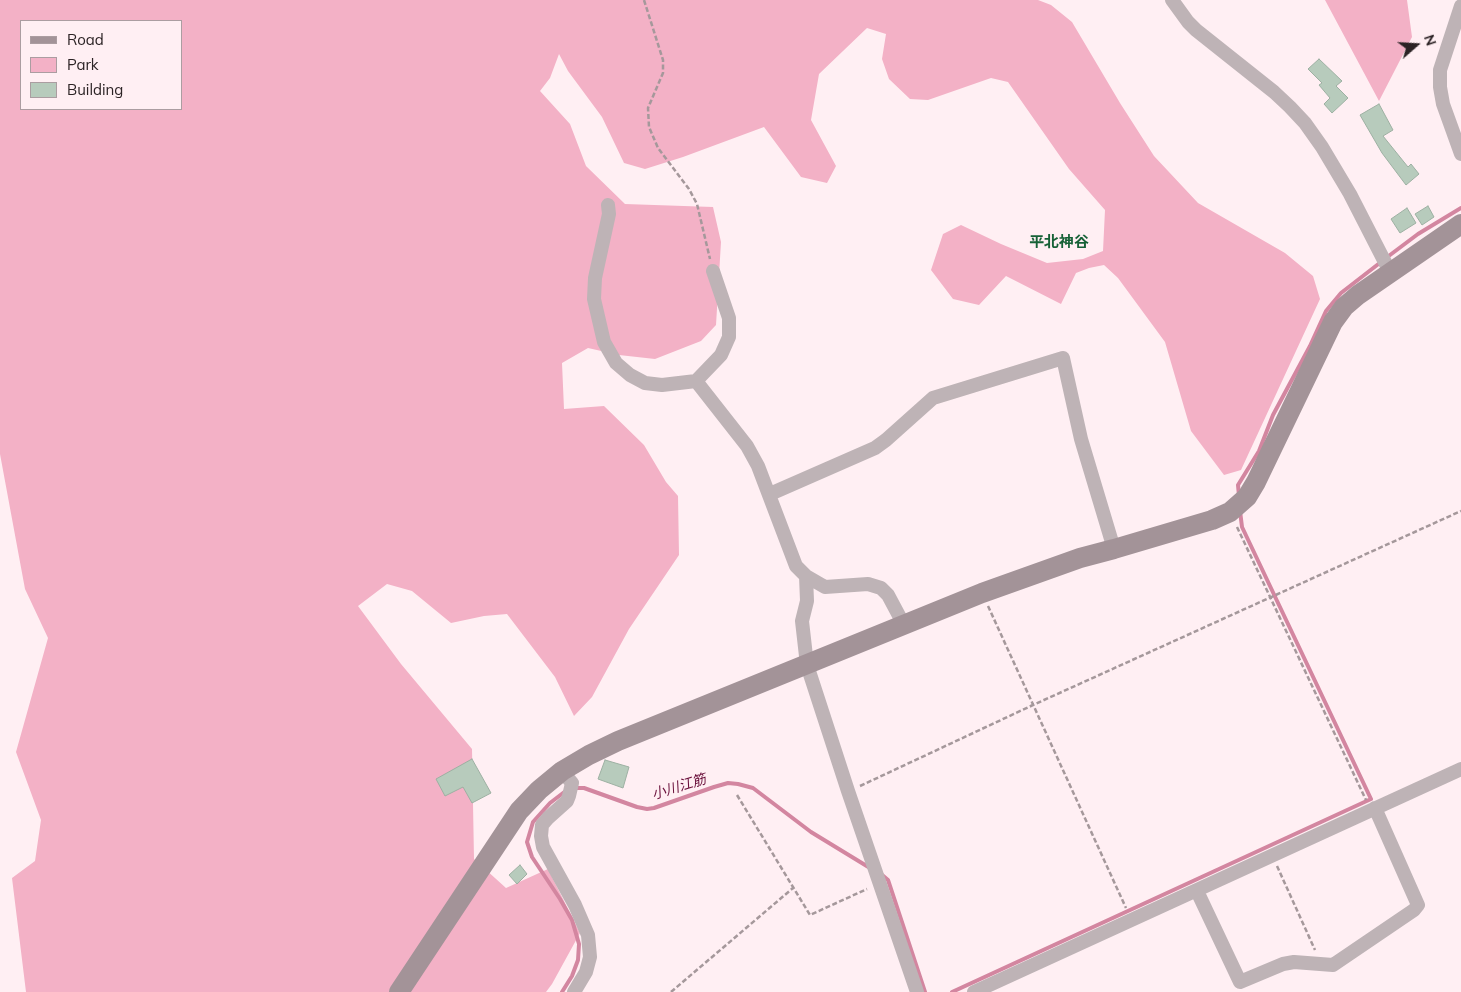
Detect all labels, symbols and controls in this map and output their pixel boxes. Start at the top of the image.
legend [20,20,182,110]
north arrow [1391,20,1441,70]
text: Road [67,30,104,49]
text: N [1420,32,1440,48]
text: Park [67,55,99,74]
text: Building [67,80,123,99]
district label: 平北神谷 [1029,233,1089,251]
water label: 小川江筋 [650,771,708,803]

